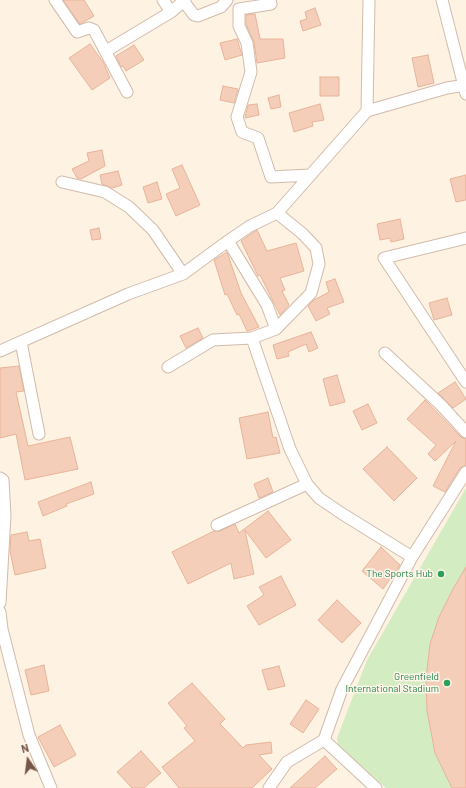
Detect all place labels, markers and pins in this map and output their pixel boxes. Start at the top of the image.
place label: The Sports Hub [366,568,433,580]
marker: The Sports Hub [436,569,446,579]
place label: Greenfield International Stadium [345,671,439,694]
marker: Greenfield International Stadium [442,678,452,688]

